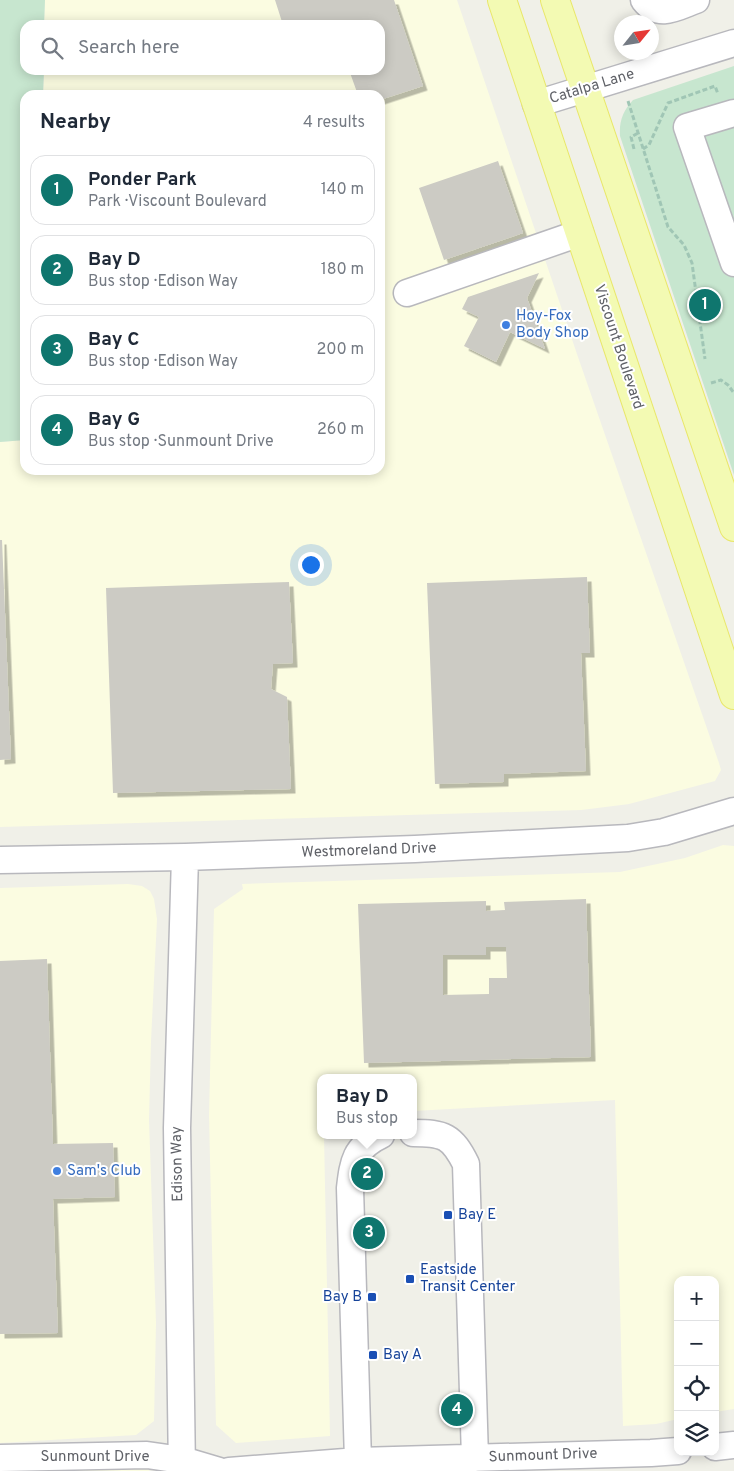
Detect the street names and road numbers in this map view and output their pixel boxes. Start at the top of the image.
street label: Catalpa Lane [547,65,637,109]
street label: Viscount Boulevard [589,282,647,412]
street label: Westmoreland Drive [301,839,437,863]
street label: Edison Way [168,1126,188,1202]
street label: Sunmount Drive [488,1445,598,1467]
street label: Sunmount Drive [41,1448,149,1467]

